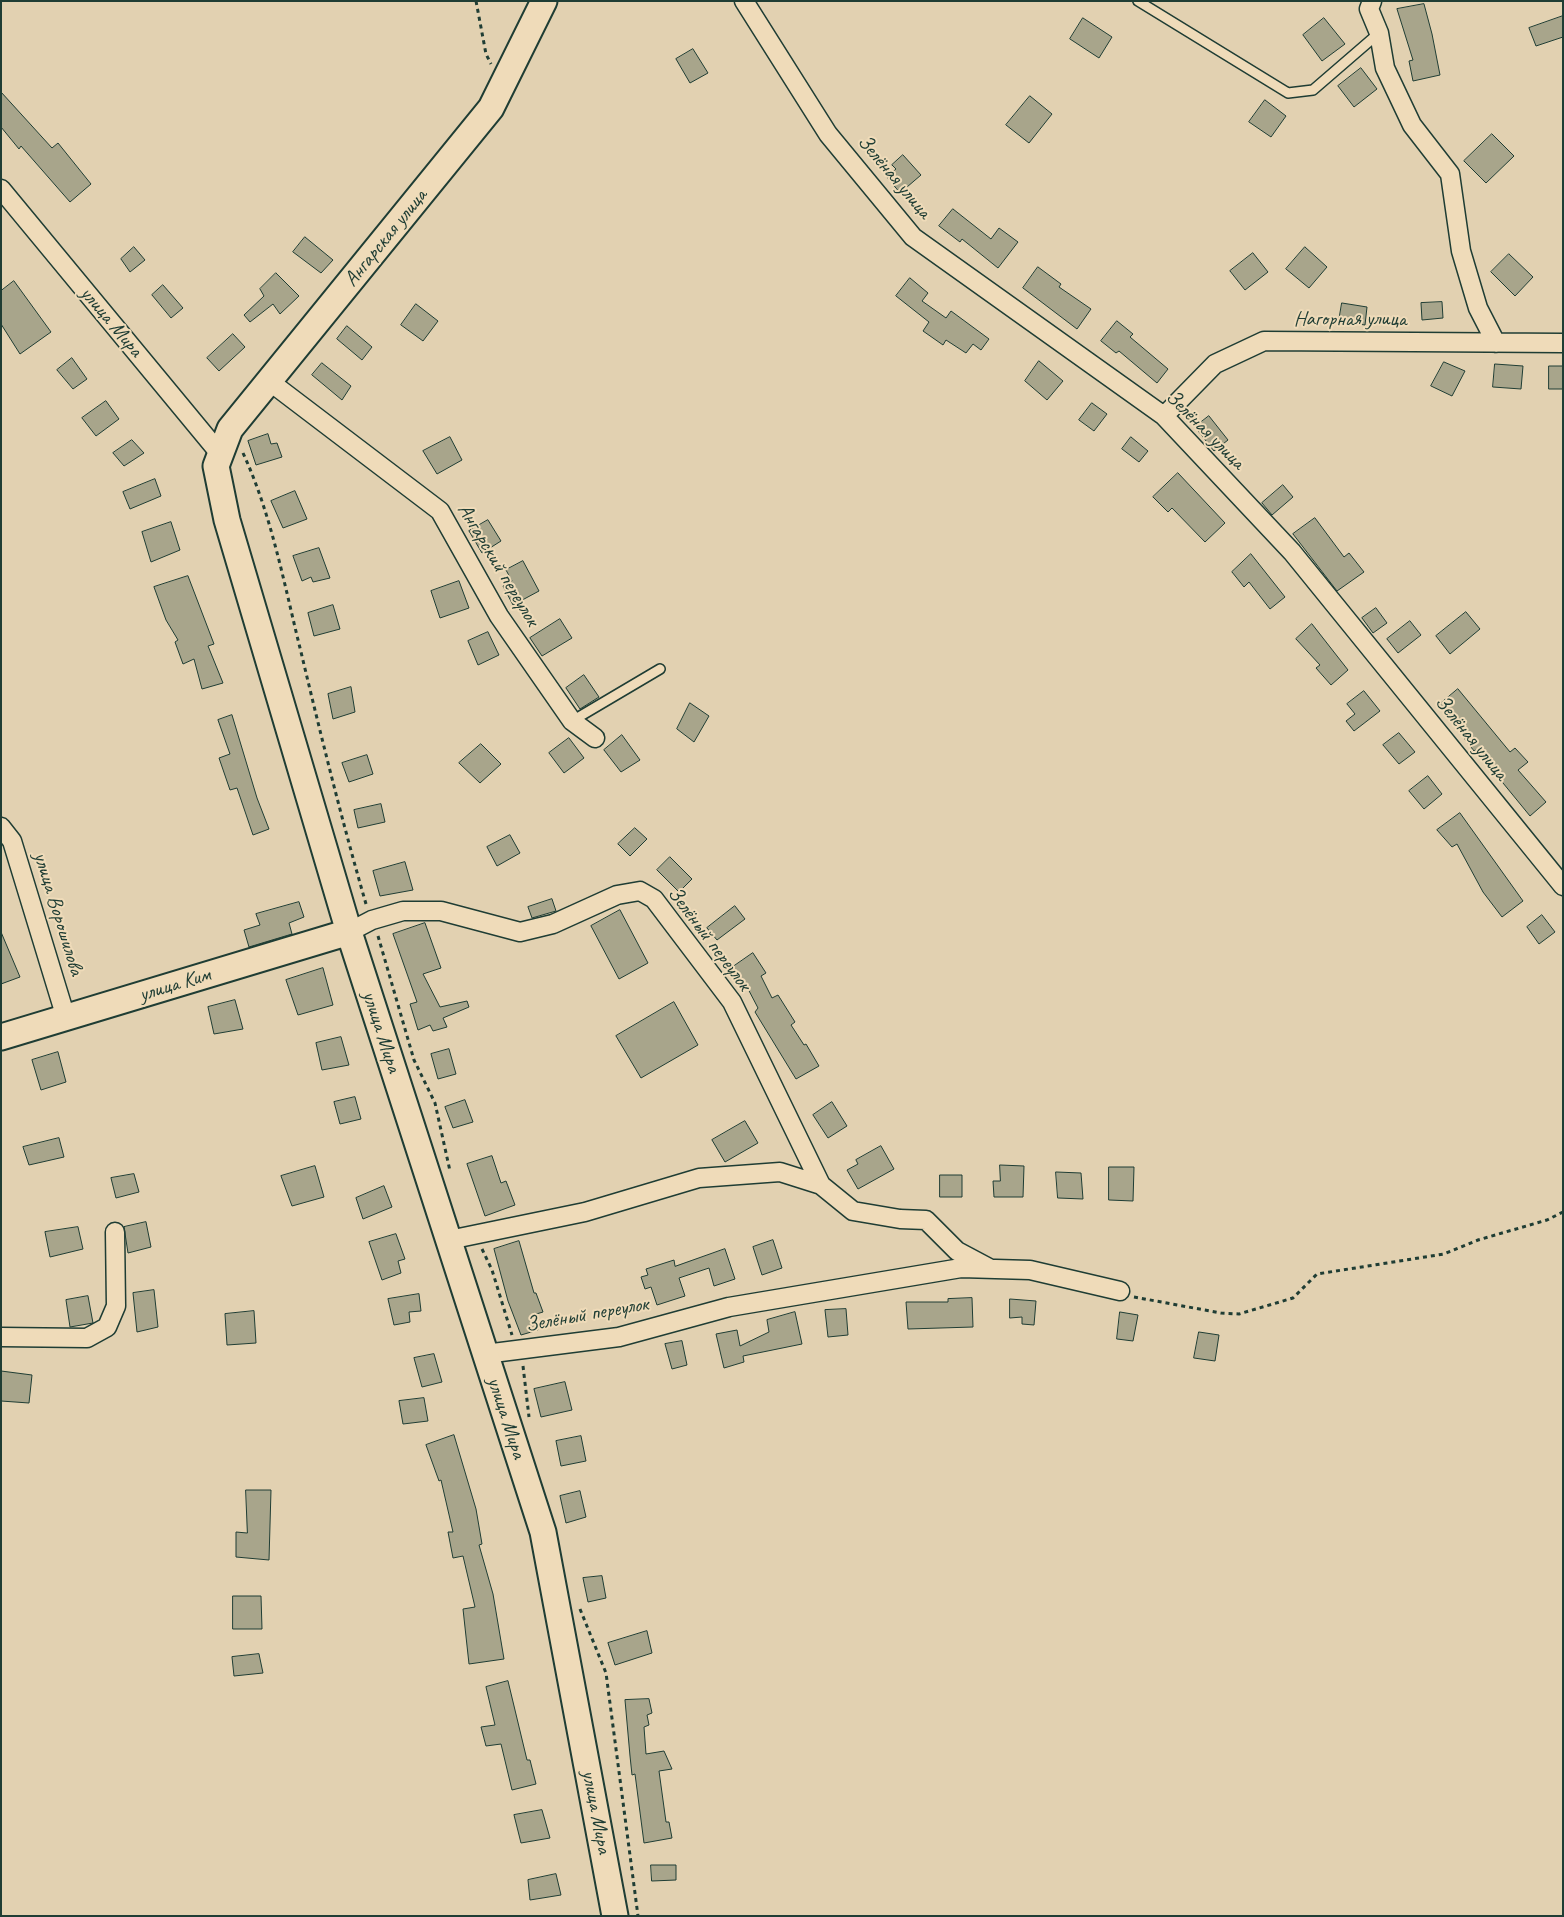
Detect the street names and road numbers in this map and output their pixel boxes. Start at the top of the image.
street label: Зелёная улица [852,130,936,224]
street label: Ангарская улица [339,184,433,292]
street label: улица Мира [74,282,148,362]
street label: Нагорная улица [1294,306,1406,332]
street label: Зелёная улица [1160,385,1250,475]
street label: Ангарский переулок [451,499,545,631]
street label: Зелёная улица [1429,690,1513,786]
street label: улица Ворошилова [27,849,89,979]
street label: Зелёный переулок [662,882,756,996]
street label: улица Ким [136,962,214,1008]
street label: улица Мира [356,988,406,1076]
street label: Зелёный переулок [524,1292,650,1338]
street label: улица Мира [481,1374,531,1462]
street label: улица Мира [576,1768,616,1856]

